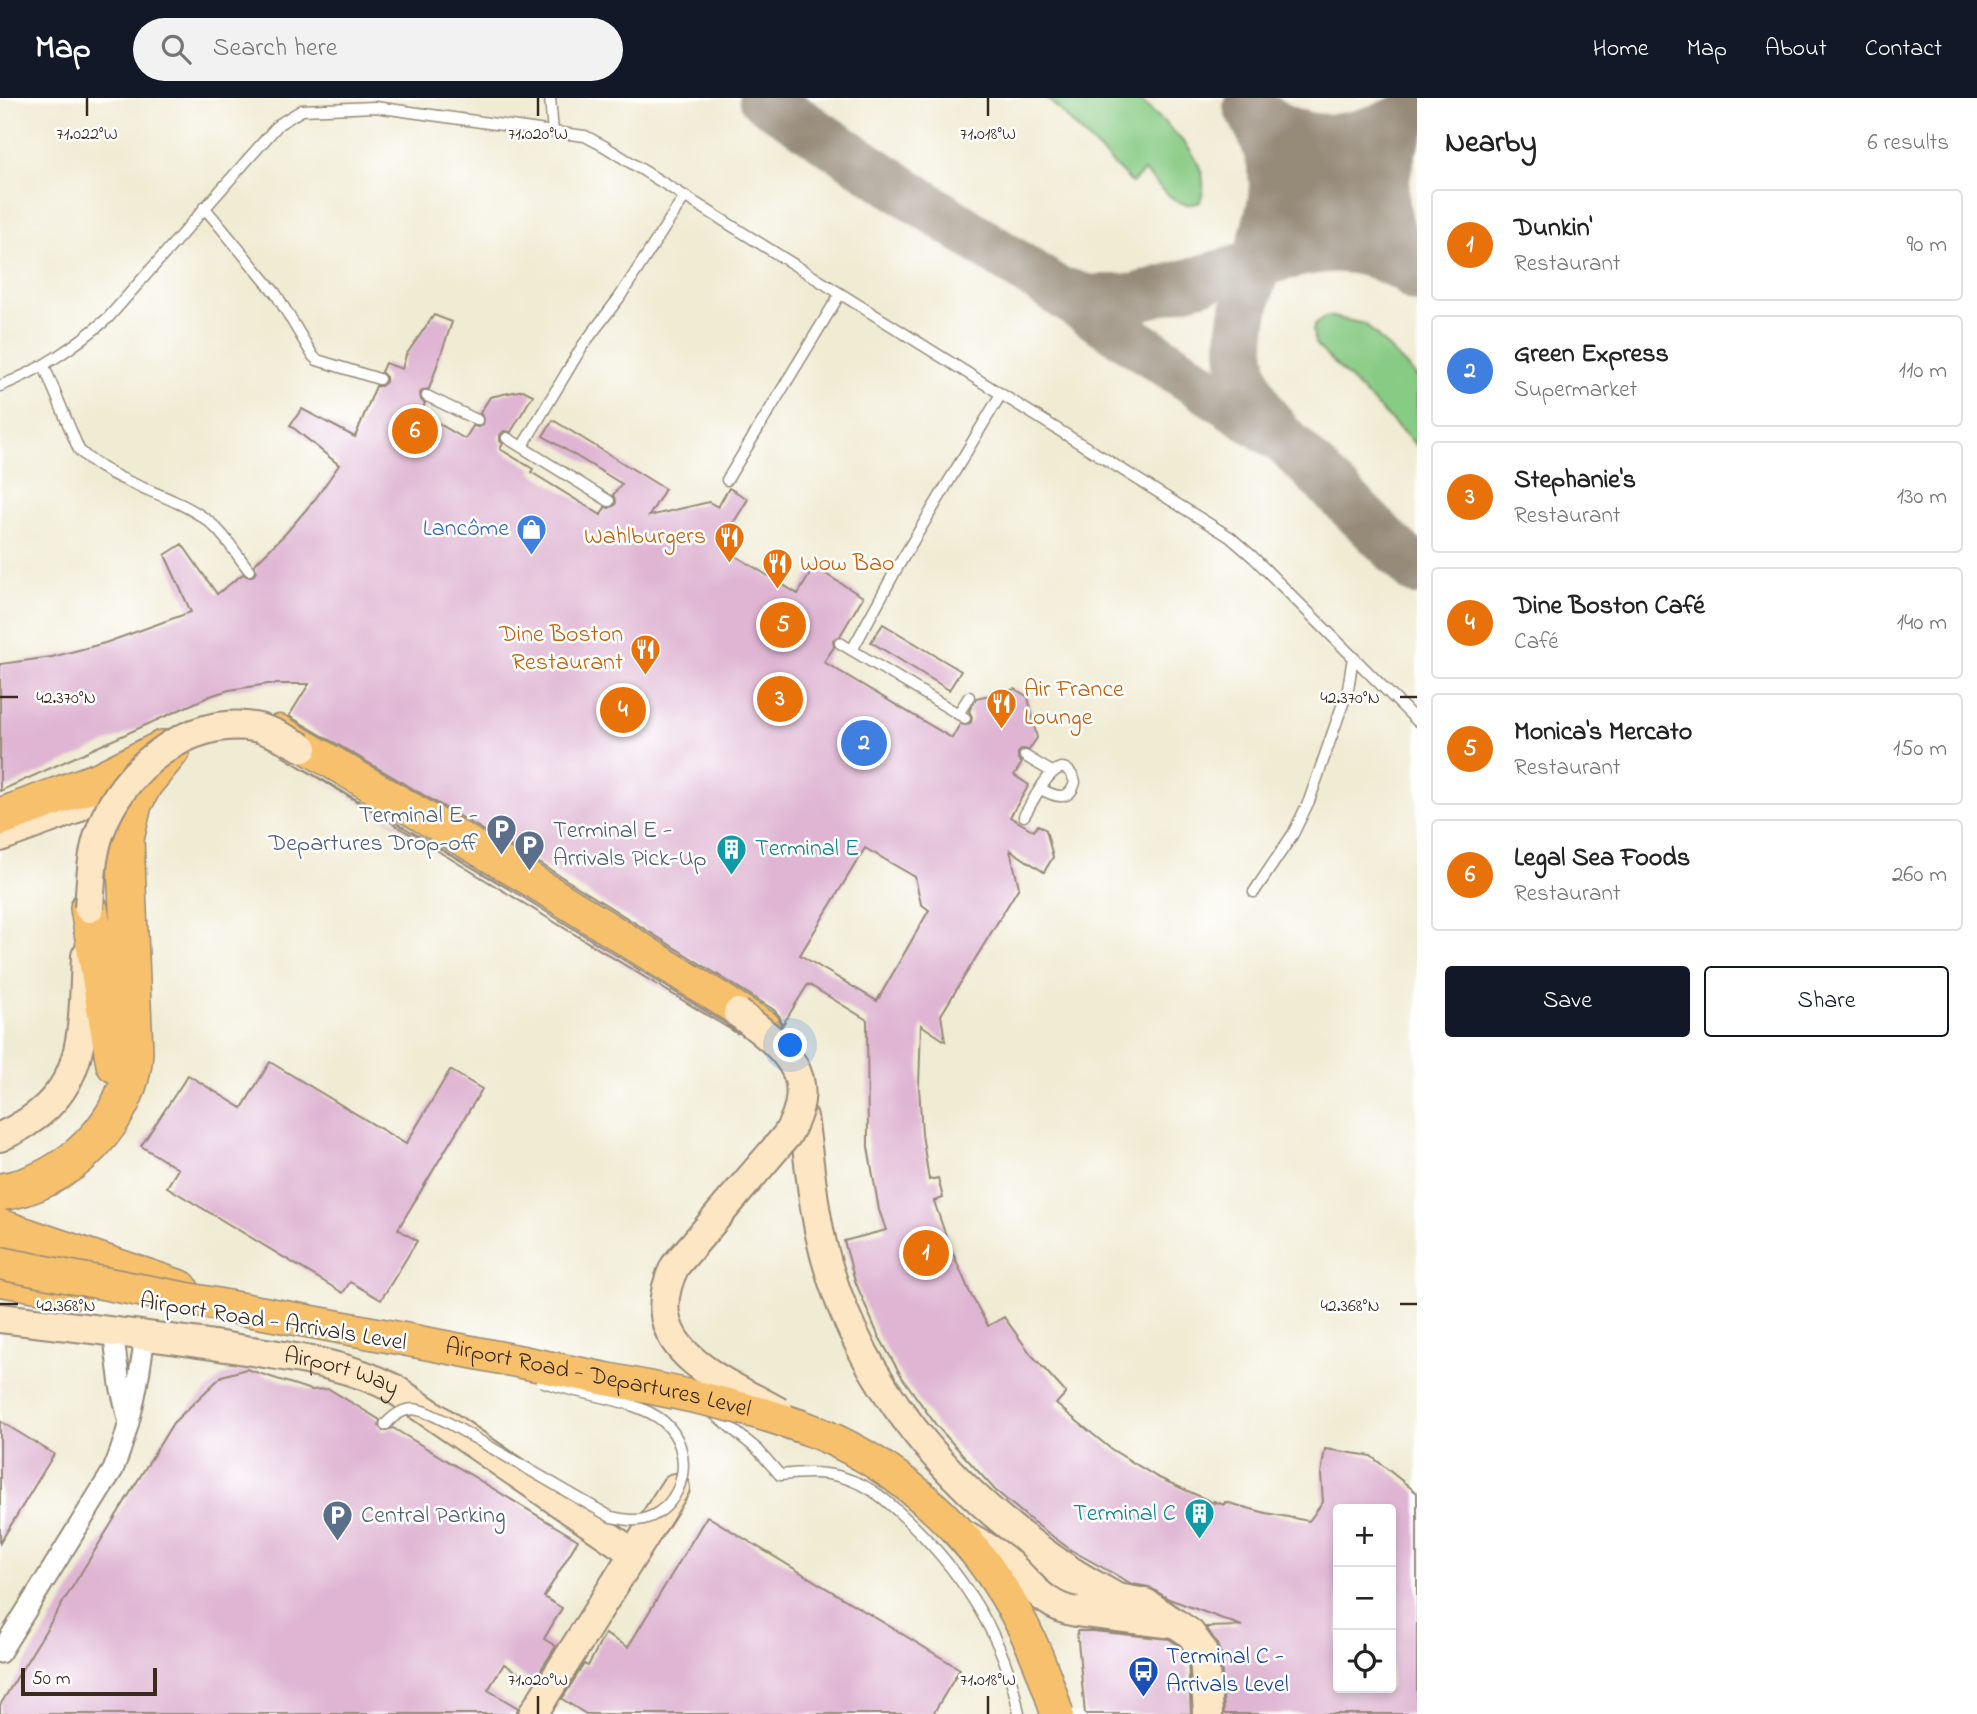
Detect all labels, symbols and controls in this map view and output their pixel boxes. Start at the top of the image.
search box [133,18,623,81]
text: Map [35,25,91,73]
icon: search [157,30,195,68]
text: Search here [213,30,337,68]
text: Home [1593,32,1649,67]
text: Map [1687,32,1727,67]
text: About [1765,32,1827,67]
text: Contact [1865,32,1942,67]
text: 71.022°W [56,122,118,148]
text: 71.020°W [508,122,568,148]
text: 71.018°W [960,122,1016,148]
text: Nearby [1445,122,1537,166]
text: 6 results [1868,127,1949,160]
text: Dunkin' [1514,210,1592,248]
text: 1 [1466,229,1474,262]
text: 90 m [1907,229,1947,262]
text: Restaurant [1514,248,1621,281]
text: Green Express [1514,336,1669,374]
text: 2 [1464,355,1476,388]
text: 110 m [1899,355,1947,388]
text: Supermarket [1514,374,1637,407]
pin: 6 [392,405,438,457]
text: Stephanie's [1514,462,1636,500]
text: 3 [1465,481,1475,514]
text: 130 m [1897,481,1947,514]
text: Restaurant [1514,500,1621,533]
place label: Lancôme [423,512,509,547]
shop icon: Lancôme [515,512,549,556]
place label: Wahlburgers [584,520,706,555]
restaurant icon: Wahlburgers [712,520,746,564]
restaurant icon: Wow Bao [760,547,794,591]
place label: Wow Bao [800,547,894,582]
text: Dine Boston Café [1514,588,1705,626]
pin: 5 [760,599,806,651]
text: 4 [1465,607,1475,640]
text: 140 m [1897,607,1947,640]
place label: Dine Boston Restaurant [498,618,623,681]
text: Café [1514,626,1559,659]
restaurant icon: Dine Boston Restaurant [629,632,663,676]
pin: 3 [757,673,803,725]
place label: Air France Lounge [1024,673,1124,736]
pin: 4 [600,684,646,736]
text: 42.370°N [36,686,96,712]
text: 42.370°N [1320,686,1380,712]
restaurant icon: Air France Lounge [984,687,1018,731]
text: Monica's Mercato [1514,714,1692,752]
pin: 2 [841,717,887,769]
text: 5 [1463,733,1477,766]
text: 150 m [1893,733,1947,766]
text: Restaurant [1514,752,1621,785]
place label: Terminal E - Departures Drop-off [268,799,479,862]
parking icon: Terminal E - Departures Drop-off [484,813,518,857]
place label: Terminal E - Arrivals Pick-Up [553,814,707,877]
parking icon: Terminal E - Arrivals Pick-Up [513,828,547,872]
building icon: Terminal E [715,832,749,876]
place label: Terminal E [755,832,859,867]
text: Legal Sea Foods [1514,840,1690,878]
text: 6 [1465,859,1475,892]
text: 260 m [1892,859,1947,892]
text: Restaurant [1514,878,1621,911]
button: Save [1445,966,1690,1037]
button: Share [1704,966,1949,1037]
your location [773,1028,807,1062]
pin: 1 [903,1227,949,1279]
street label: Airport Road - Arrivals Level [137,1285,409,1361]
text: 42.368°N [36,1294,96,1320]
text: 42.368°N [1320,1294,1380,1320]
street label: Airport Road - Departures Level [442,1330,755,1427]
street label: Airport Way [281,1339,405,1407]
place label: Terminal C [1073,1497,1176,1532]
building icon: Terminal C [1182,1497,1216,1541]
parking icon: Central Parking [321,1499,355,1543]
place label: Central Parking [361,1499,506,1534]
map controls [1333,1504,1396,1693]
button: + [1333,1504,1396,1567]
button: − [1333,1567,1396,1630]
button: locate [1333,1630,1396,1693]
place label: Terminal C - Arrivals Level [1166,1640,1289,1703]
bus stop icon: Terminal C - Arrivals Level [1126,1654,1160,1698]
scale bar [21,1665,158,1697]
text: 50 m [32,1666,71,1693]
text: 71.020°W [508,1668,568,1694]
text: 71.018°W [960,1668,1016,1694]

